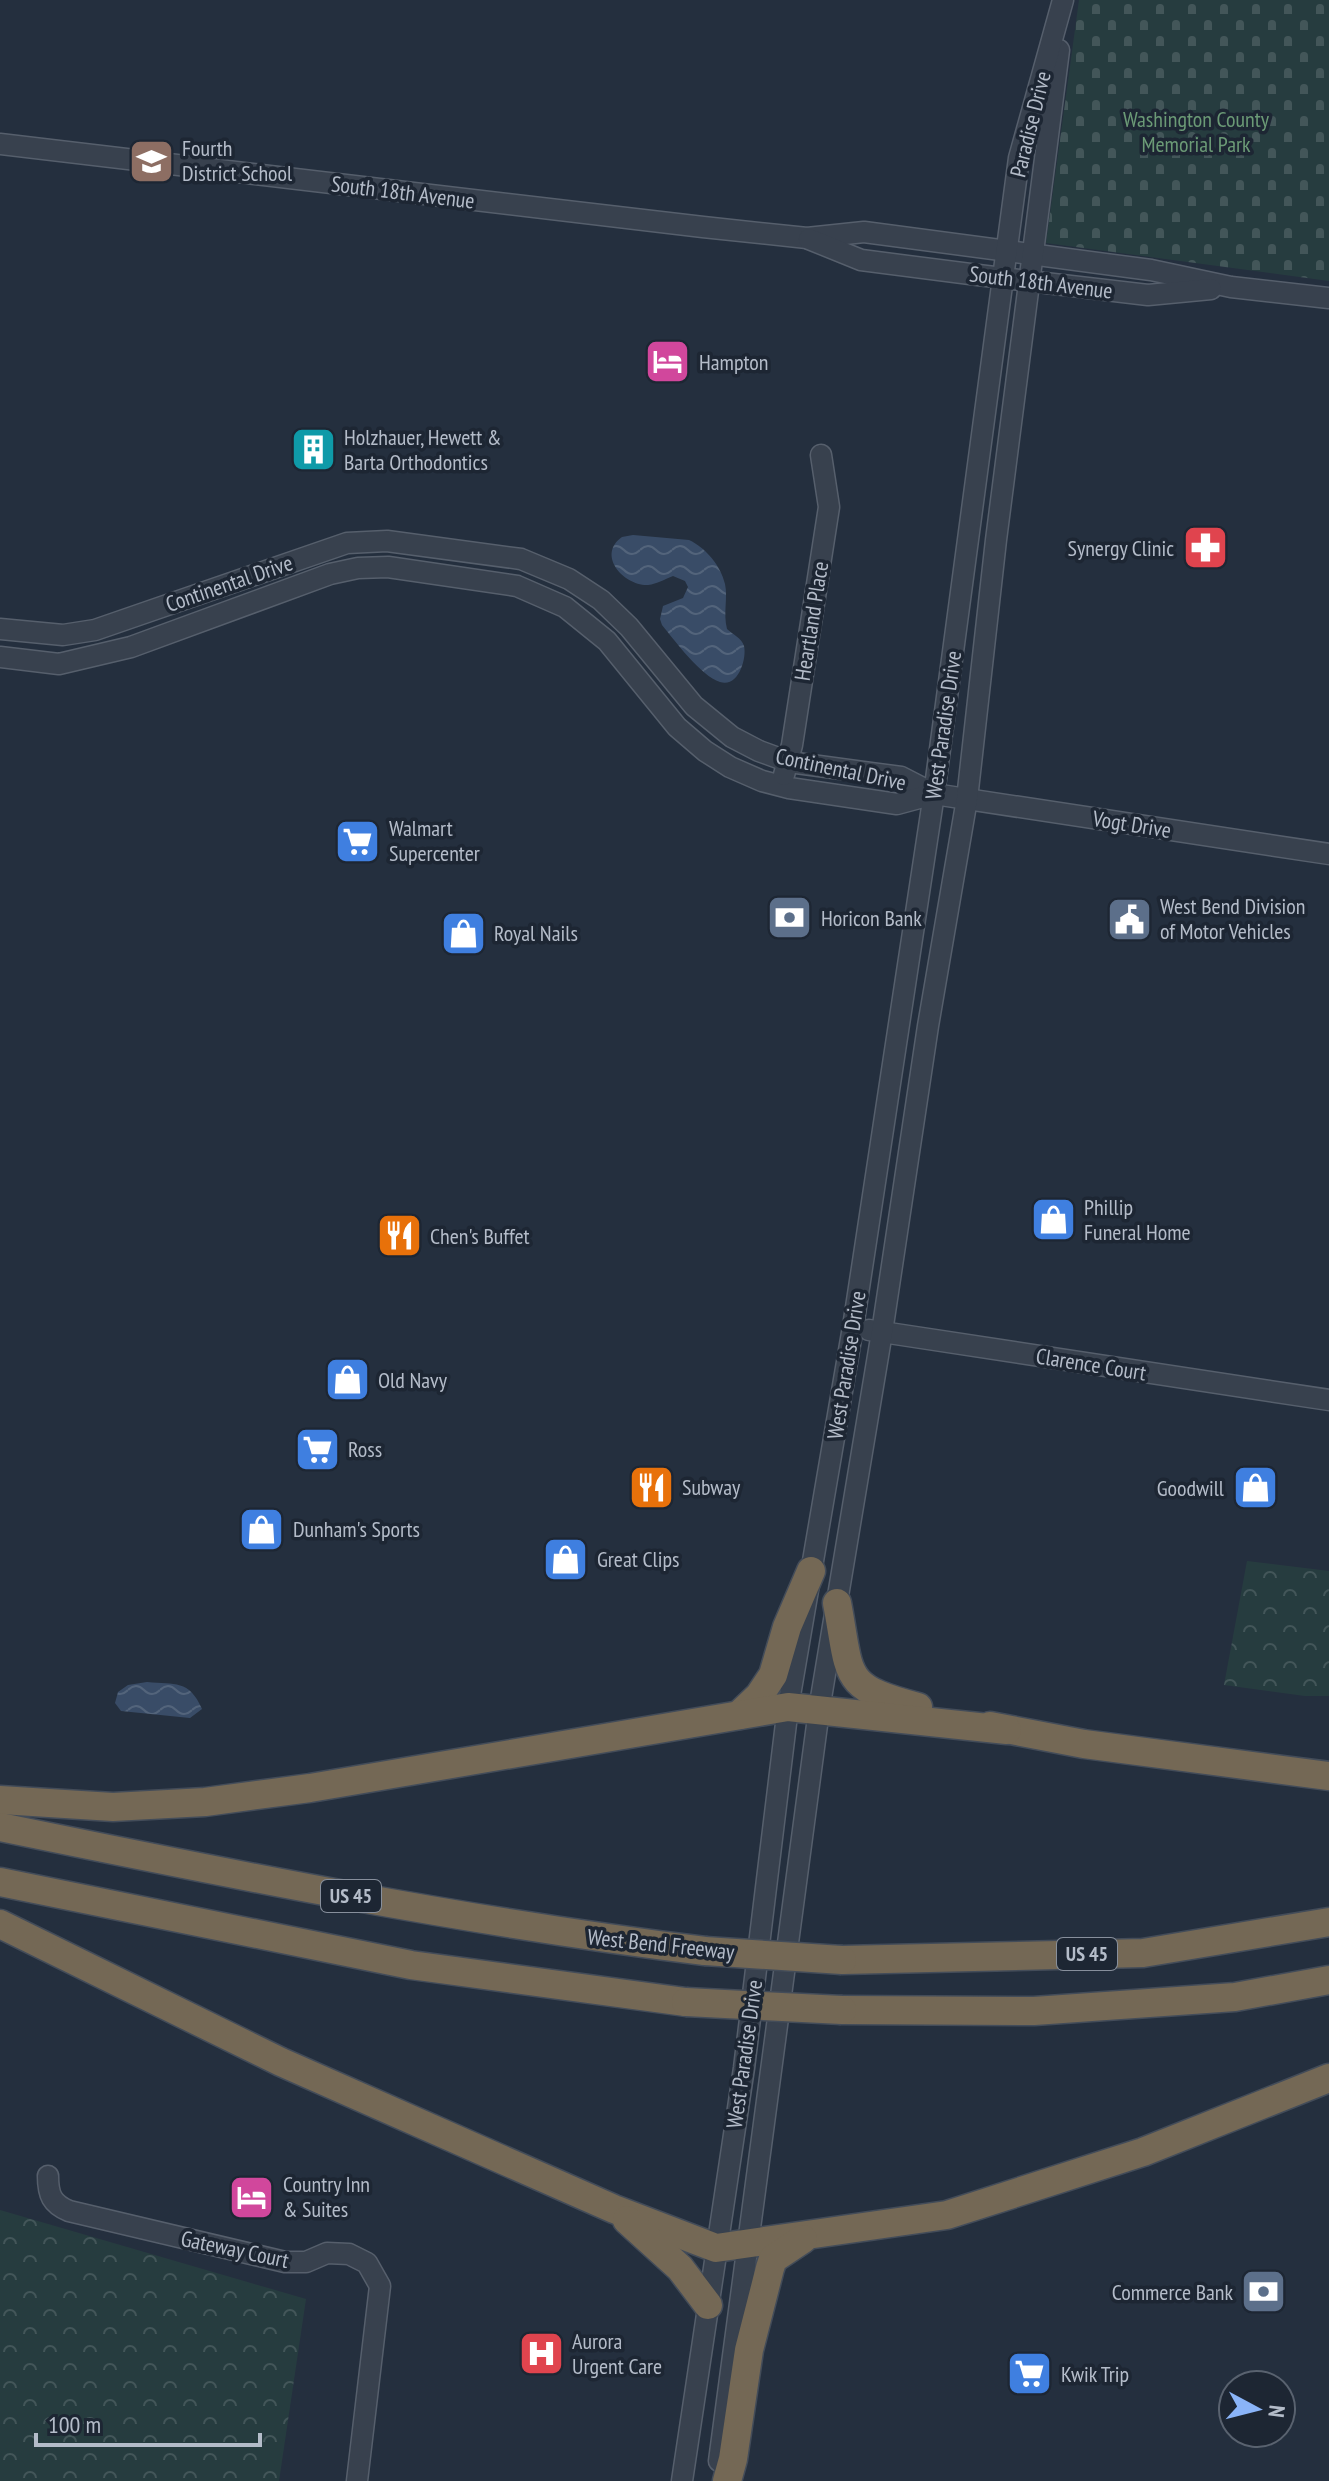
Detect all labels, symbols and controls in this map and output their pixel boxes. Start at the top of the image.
street label: Paradise Drive [1003,68,1057,180]
park label: Washington County Memorial Park [1123,105,1270,158]
place label: Fourth District School [182,134,293,187]
school or university icon: Fourth District School [127,137,175,185]
street label: South 18th Avenue [330,169,476,215]
street label: South 18th Avenue [968,259,1114,305]
hotel icon: Hampton [644,338,692,386]
place label: Hampton [699,348,769,376]
place label: Holzhauer, Hewett & Barta Orthodontics [344,423,501,476]
building icon: Holzhauer, Hewett & Barta Orthodontics [289,426,337,474]
pharmacy icon: Synergy Clinic [1181,524,1229,572]
place label: Synergy Clinic [1067,534,1174,562]
street label: Continental Drive [162,548,296,618]
street label: Heartland Place [788,559,834,683]
street label: West Paradise Drive [919,649,967,801]
street label: Continental Drive [773,742,909,796]
street label: Vogt Drive [1090,804,1173,844]
place label: Walmart Supercenter [389,814,480,867]
supermarket icon: Walmart Supercenter [334,817,382,865]
place label: West Bend Division of Motor Vehicles [1160,892,1306,945]
bank icon: Horicon Bank [766,894,814,942]
public building icon: West Bend Division of Motor Vehicles [1105,895,1153,943]
place label: Horicon Bank [821,904,922,932]
shop icon: Royal Nails [439,909,487,957]
place label: Royal Nails [494,919,578,947]
place label: Phillip Funeral Home [1084,1193,1191,1246]
shop icon: Phillip Funeral Home [1029,1196,1077,1244]
restaurant icon: Chen's Buffet [375,1212,423,1260]
place label: Chen's Buffet [430,1222,530,1250]
street label: West Paradise Drive [820,1289,872,1441]
street label: Clarence Court [1034,1341,1148,1387]
shop icon: Old Navy [323,1356,371,1404]
place label: Old Navy [378,1366,448,1394]
supermarket icon: Ross [293,1425,341,1473]
place label: Ross [348,1435,382,1463]
restaurant icon: Subway [627,1463,675,1511]
shop icon: Goodwill [1231,1464,1279,1512]
place label: Subway [682,1473,741,1501]
place label: Goodwill [1157,1474,1225,1502]
shop icon: Dunham's Sports [238,1505,286,1553]
place label: Dunham's Sports [293,1515,420,1543]
shop icon: Great Clips [542,1535,590,1583]
place label: Great Clips [597,1545,679,1573]
road number: US 45 [321,1880,381,1912]
street label: West Bend Freeway [586,1922,737,1966]
road number: US 45 [1057,1938,1117,1970]
street label: West Paradise Drive [720,1978,768,2130]
place label: Country Inn & Suites [283,2170,370,2223]
hotel icon: Country Inn & Suites [228,2173,276,2221]
street label: Gateway Court [178,2224,292,2274]
bank icon: Commerce Bank [1240,2268,1288,2316]
place label: Commerce Bank [1112,2278,1233,2306]
place label: Aurora Urgent Care [572,2327,662,2380]
hospital icon: Aurora Urgent Care [517,2330,565,2378]
supermarket icon: Kwik Trip [1006,2350,1054,2398]
place label: Kwik Trip [1061,2360,1129,2388]
north arrow [1217,2369,1297,2449]
scale bar [36,2397,260,2447]
text: N [1262,2404,1291,2419]
text: 100 m [48,2409,101,2440]

